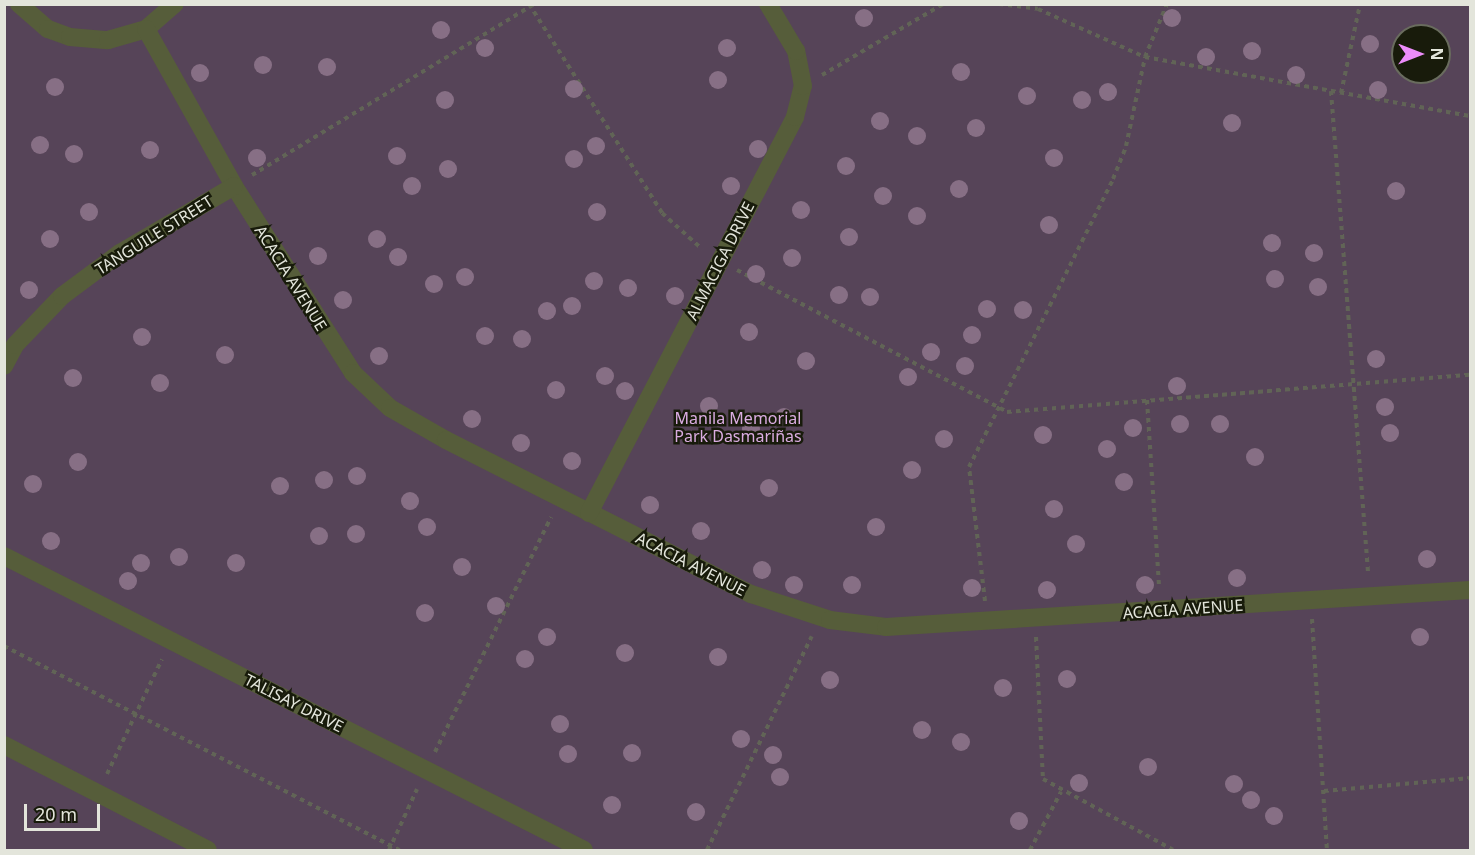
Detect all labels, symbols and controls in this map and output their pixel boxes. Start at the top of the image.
north arrow [1391,24,1451,84]
text: N [1426,47,1448,61]
street label: TANGUILE STREET [92,191,216,279]
street label: ALMACIGA DRIVE [682,199,758,323]
street label: ACACIA AVENUE [251,222,331,334]
park label: Manila Memorial Park Dasmariñas [674,408,802,446]
street label: ACACIA AVENUE [633,528,749,600]
street label: ACACIA AVENUE [1122,595,1244,623]
street label: TALISAY DRIVE [241,670,347,736]
scale bar [27,792,104,830]
text: 20 m [35,802,77,826]

